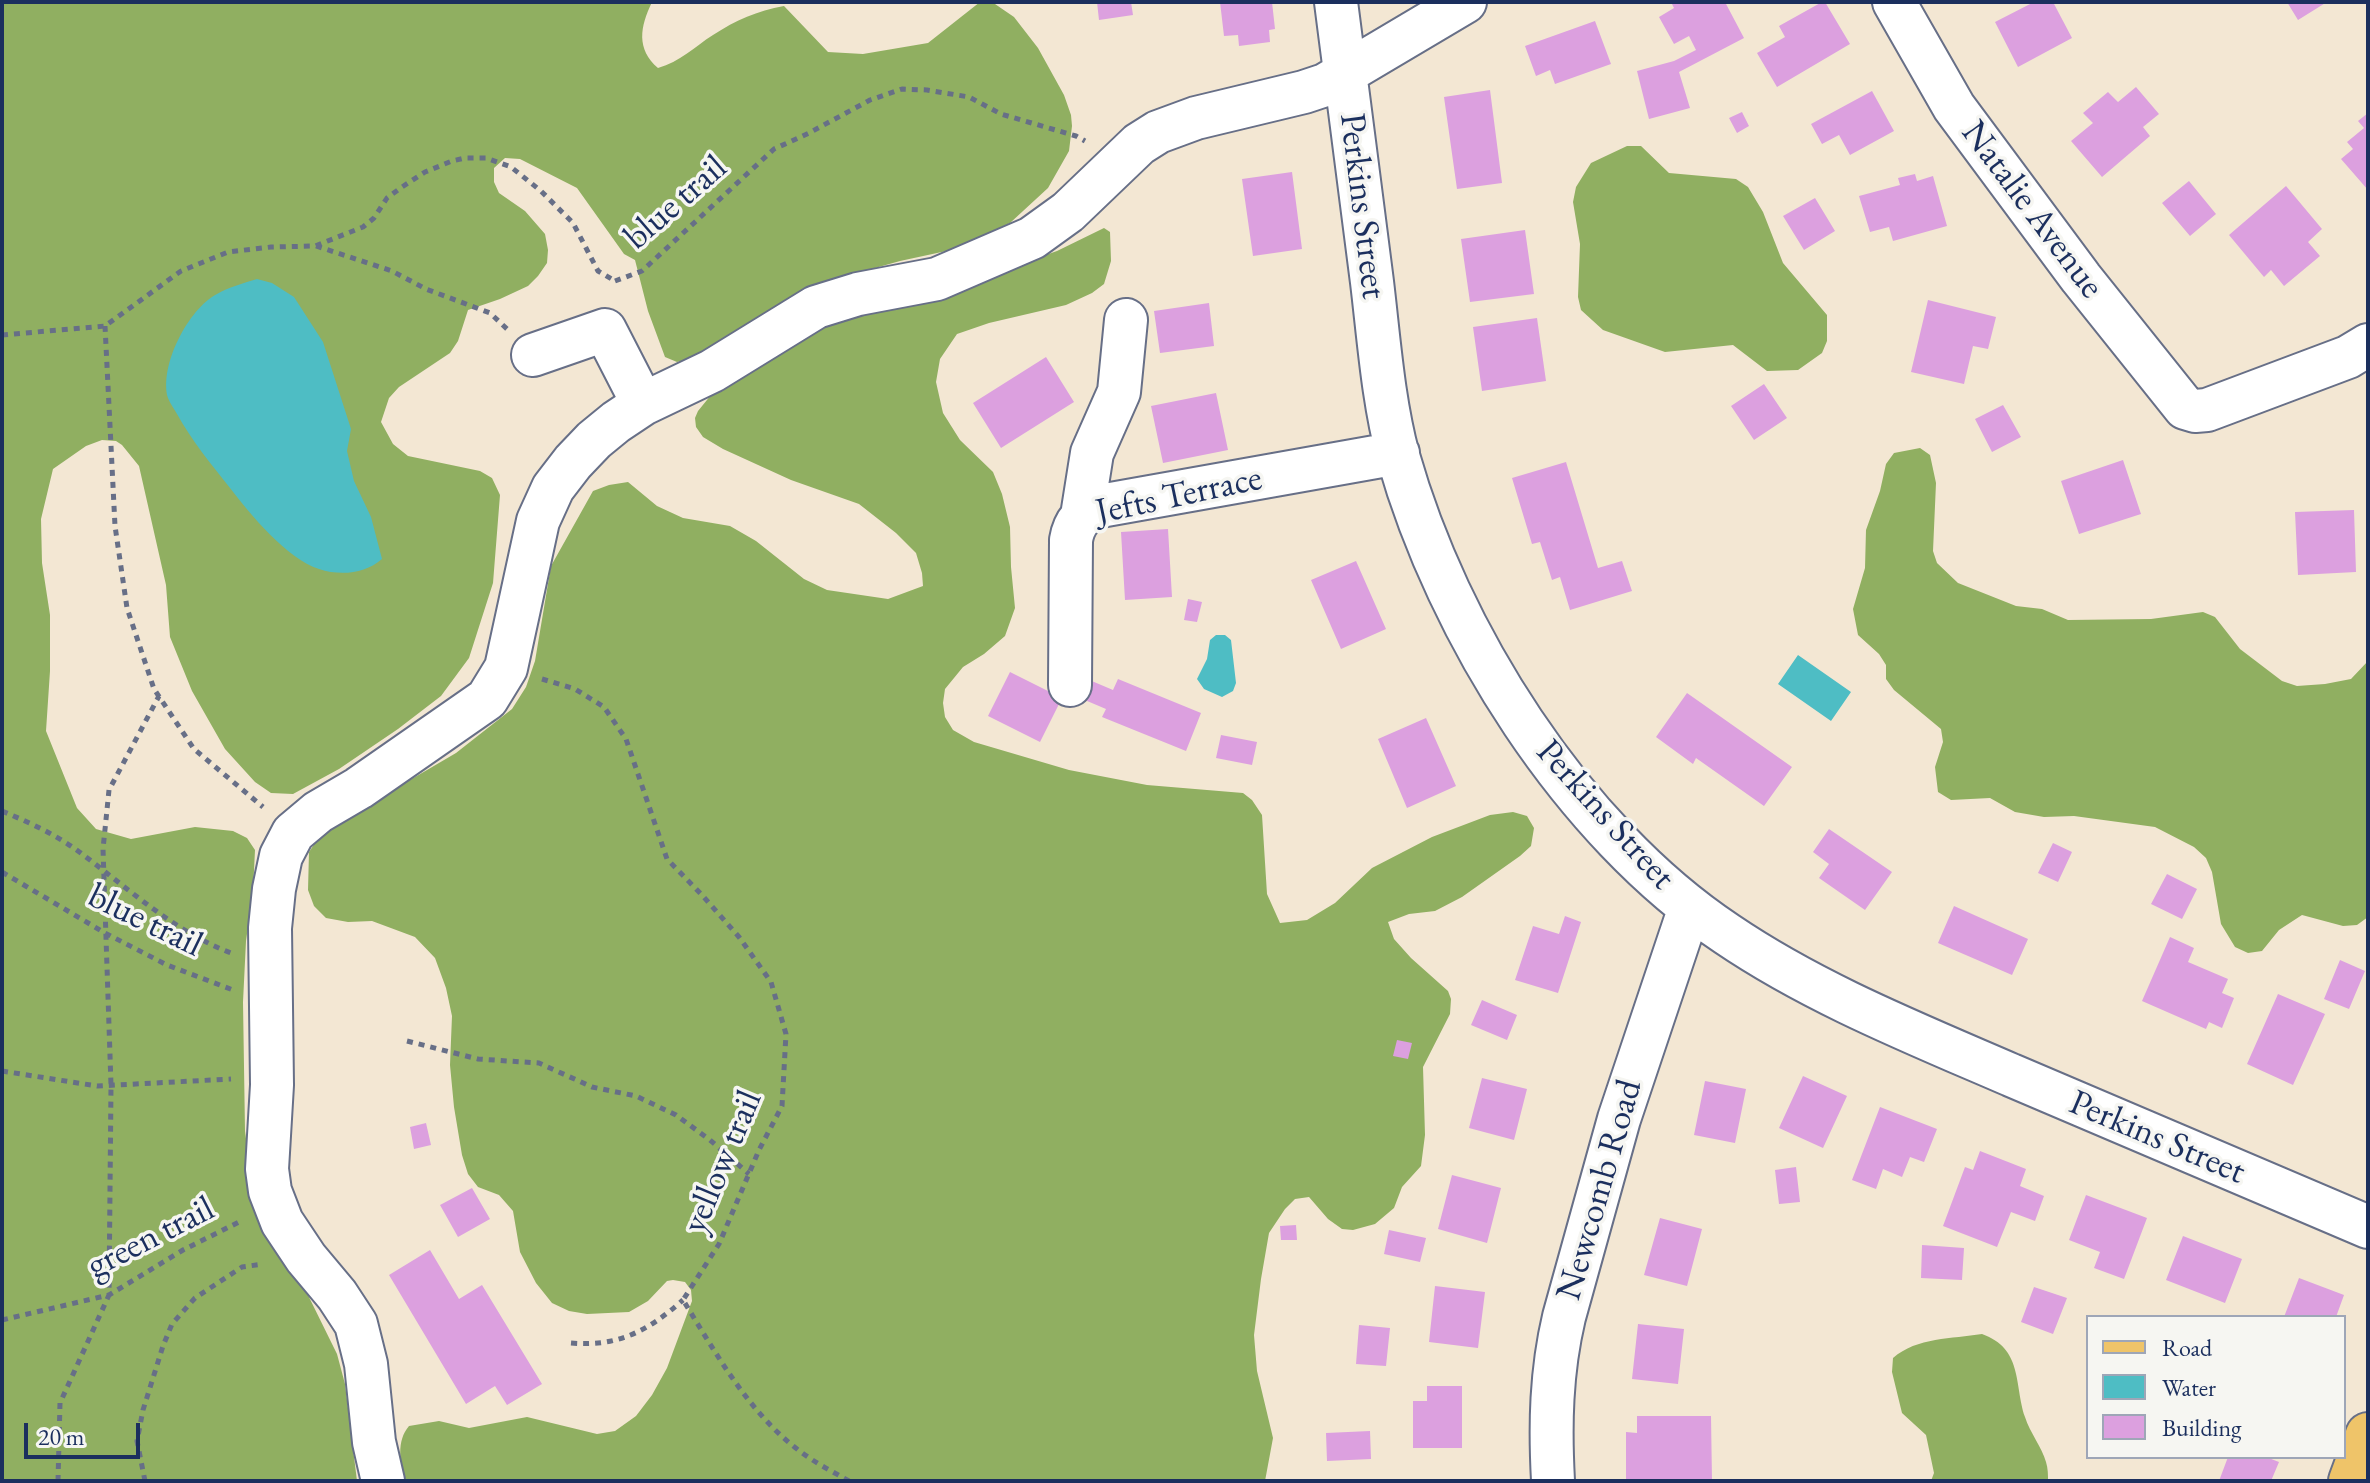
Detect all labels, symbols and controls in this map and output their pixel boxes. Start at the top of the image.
street label: Perkins Street [1329,111,1395,301]
street label: Natalie Avenue [1951,113,2113,307]
street label: blue trail [616,147,736,259]
street label: Jefts Terrace [1092,457,1266,535]
street label: Perkins Street [1526,731,1684,899]
street label: blue trail [81,875,209,967]
street label: Newcomb Road [1548,1075,1652,1305]
street label: Perkins Street [2063,1082,2251,1194]
street label: yellow trail [674,1084,772,1240]
street label: green trail [80,1188,222,1288]
legend [2086,1315,2346,1459]
text: Road [2162,1332,2212,1363]
text: Water [2162,1372,2216,1403]
scale bar [28,1407,144,1457]
text: Building [2162,1412,2242,1443]
text: 20 m [38,1421,85,1452]

